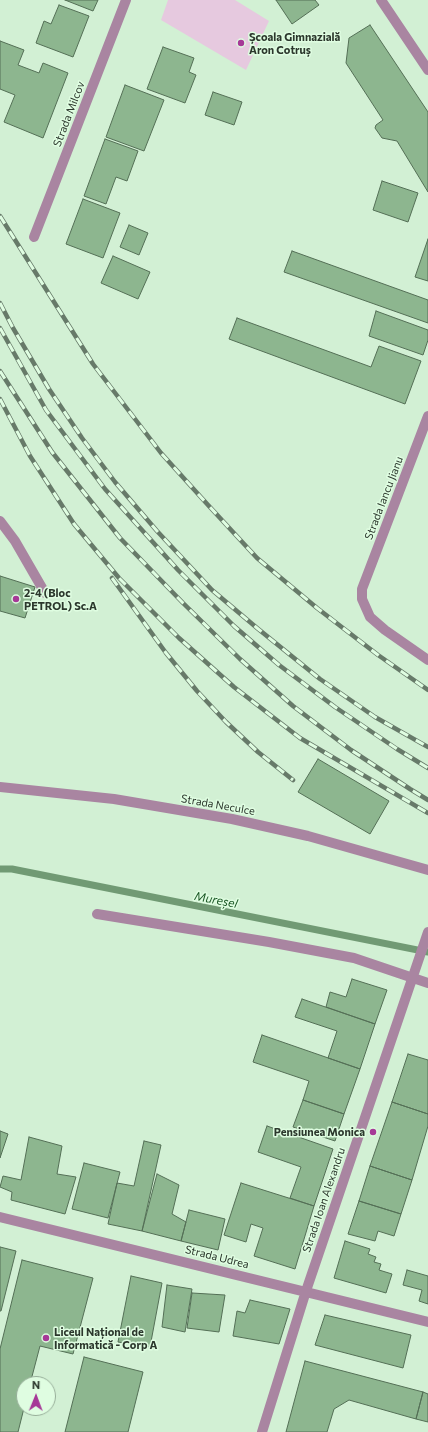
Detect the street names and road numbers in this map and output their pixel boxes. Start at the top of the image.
street label: Strada Milcov [51,80,87,148]
street label: Strada Iancu Jianu [362,454,406,542]
street label: Strada Neculce [180,792,256,818]
street label: Strada Ioan Alexandru [300,1146,348,1254]
street label: Strada Udrea [184,1243,250,1271]

